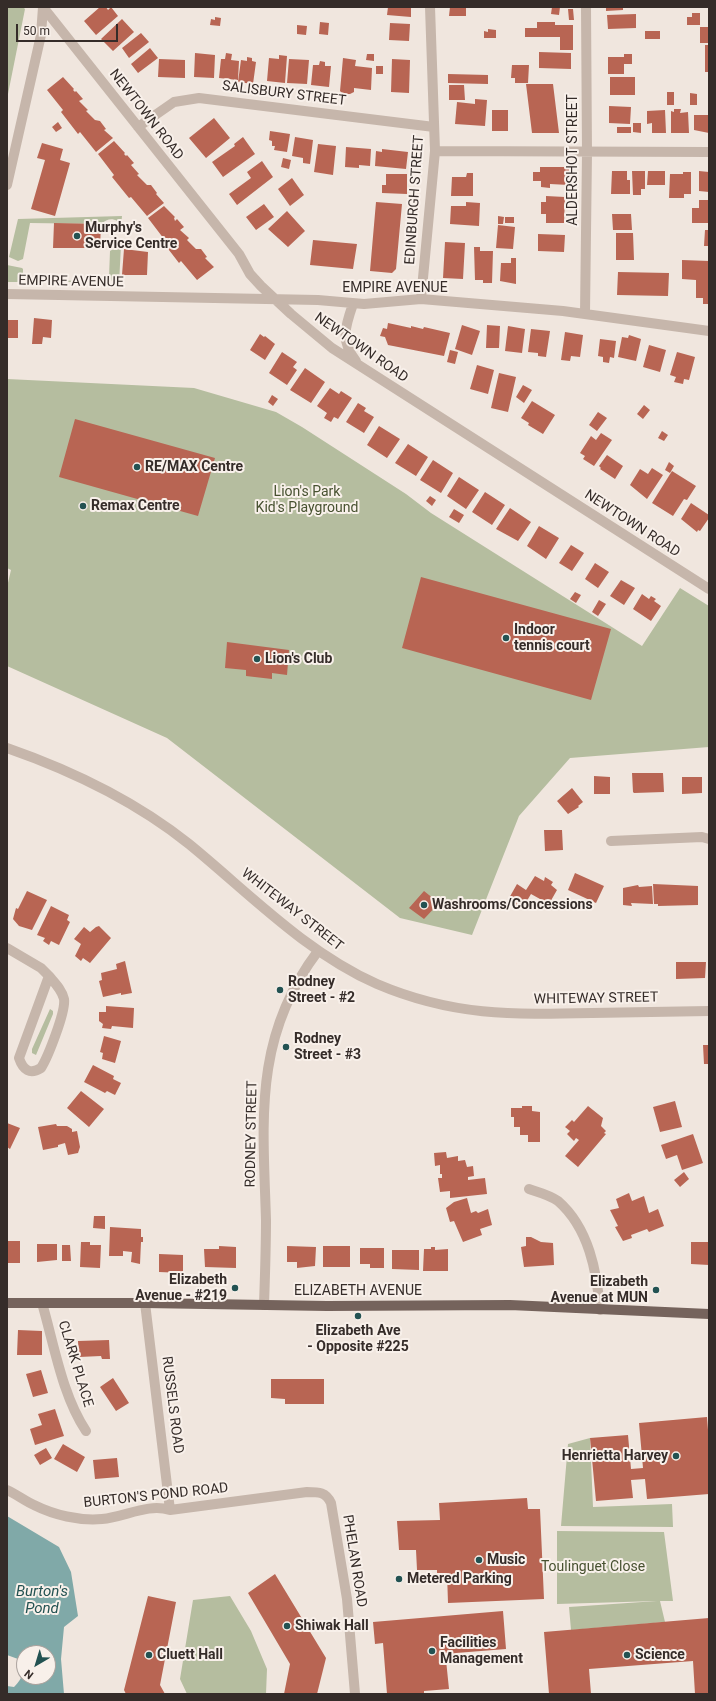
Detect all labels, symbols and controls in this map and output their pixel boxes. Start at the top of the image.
scale bar [18,16,120,42]
text: 50 m [23,24,50,38]
street label: NEWTOWN ROAD [105,66,187,164]
street label: SALISBURY STREET [221,78,347,110]
street label: ALDERSHOT STREET [565,94,581,226]
street label: EDINBURGH STREET [402,135,428,265]
place label: Murphy's Service Centre [85,220,177,252]
marker: Murphy's Service Centre [72,231,82,241]
street label: EMPIRE AVENUE [18,273,124,291]
street label: EMPIRE AVENUE [342,280,448,296]
street label: NEWTOWN ROAD [311,309,411,387]
place label: RE/MAX Centre [145,459,243,475]
marker: RE/MAX Centre [132,462,142,472]
park label: Lion's Park Kid's Playground [256,484,358,516]
street label: NEWTOWN ROAD [581,487,683,561]
place label: Remax Centre [91,498,180,514]
marker: Remax Centre [78,501,88,511]
place label: Indoor tennis court [514,622,590,654]
marker: Indoor tennis court [501,633,511,643]
place label: Lion's Club [265,651,332,667]
marker: Lion's Club [252,654,262,664]
street label: WHITEWAY STREET [238,865,346,955]
place label: Washrooms/Concessions [432,897,593,913]
marker: Washrooms/Concessions [419,900,429,910]
place label: Rodney Street - #2 [288,974,355,1006]
marker: Rodney Street - #2 [275,985,285,995]
street label: WHITEWAY STREET [534,990,658,1008]
place label: Rodney Street - #3 [294,1031,361,1064]
marker: Rodney Street - #3 [281,1042,291,1052]
street label: RODNEY STREET [243,1080,261,1188]
place label: Elizabeth Avenue - #219 [135,1272,227,1304]
place label: Elizabeth Avenue at MUN [551,1274,648,1306]
marker: Elizabeth Avenue - #219 [230,1283,240,1293]
street label: ELIZABETH AVENUE [294,1283,422,1299]
marker: Elizabeth Avenue at MUN [651,1285,661,1295]
marker: Elizabeth Ave - Opposite #225 [353,1311,363,1321]
street label: CLARK PLACE [54,1319,96,1409]
place label: Elizabeth Ave - Opposite #225 [307,1323,409,1356]
street label: RUSSELS ROAD [158,1355,186,1455]
place label: Henrietta Harvey [562,1448,668,1464]
marker: Henrietta Harvey [671,1451,681,1461]
street label: BURTON'S POND ROAD [83,1480,229,1512]
street label: PHELAN ROAD [338,1514,370,1608]
place label: Music [487,1552,525,1568]
marker: Music [474,1555,484,1565]
park label: Toulinguet Close [541,1559,645,1575]
place label: Metered Parking [407,1571,512,1587]
marker: Metered Parking [394,1574,404,1584]
water label: Burton's Pond [16,1583,68,1618]
place label: Shiwak Hall [295,1618,369,1634]
marker: Shiwak Hall [282,1621,292,1631]
place label: Facilities Management [440,1635,523,1668]
north arrow [16,1645,56,1685]
marker: Facilities Management [427,1646,437,1656]
place label: Cluett Hall [157,1647,223,1663]
place label: Science [635,1647,685,1663]
marker: Cluett Hall [144,1650,154,1660]
marker: Science [622,1650,632,1660]
text: N [22,1667,36,1682]

